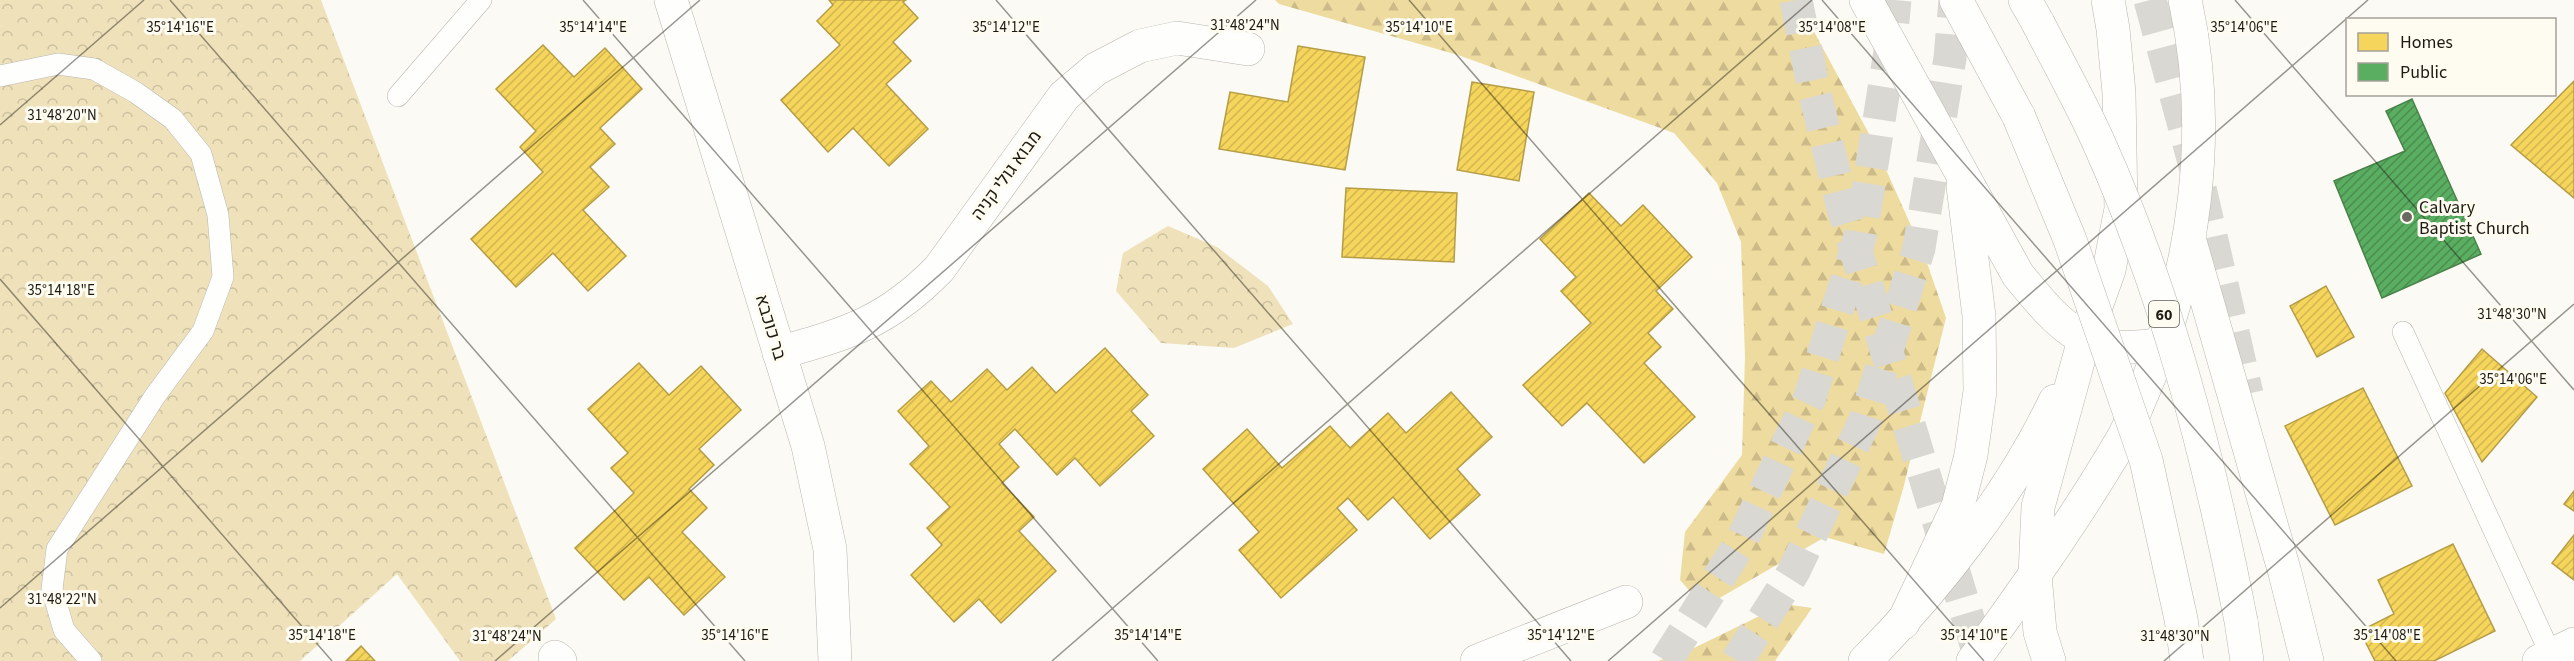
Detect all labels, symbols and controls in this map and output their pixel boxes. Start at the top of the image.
text: 31°48'24"N [1210,15,1280,36]
text: 35°14'16"E [146,17,214,38]
text: 35°14'14"E [559,17,627,38]
text: 35°14'12"E [972,17,1040,38]
text: 35°14'10"E [1385,17,1453,38]
text: 35°14'08"E [1798,17,1866,38]
text: 35°14'06"E [2210,17,2278,38]
legend [2346,18,2556,96]
text: Homes [2400,30,2453,55]
text: Public [2400,60,2447,85]
text: 31°48'20"N [27,105,97,126]
street label: מבוא גולי קניה [965,125,1048,225]
place label: Calvary Baptist Church [2419,195,2530,241]
marker: Calvary Baptist Church [2400,210,2414,224]
text: 35°14'18"E [27,280,95,301]
street label: בר כוכבא [749,291,793,364]
road number: 60 [2149,301,2179,327]
text: 31°48'30"N [2477,304,2547,325]
text: 35°14'06"E [2479,369,2547,390]
text: 31°48'22"N [27,589,97,610]
text: 35°14'18"E [288,625,356,646]
text: 35°14'16"E [701,625,769,646]
text: 35°14'14"E [1114,625,1182,646]
text: 35°14'12"E [1527,625,1595,646]
text: 35°14'10"E [1940,625,2008,646]
text: 35°14'08"E [2353,625,2421,646]
text: 31°48'24"N [472,626,542,647]
text: 31°48'30"N [2140,626,2210,647]

